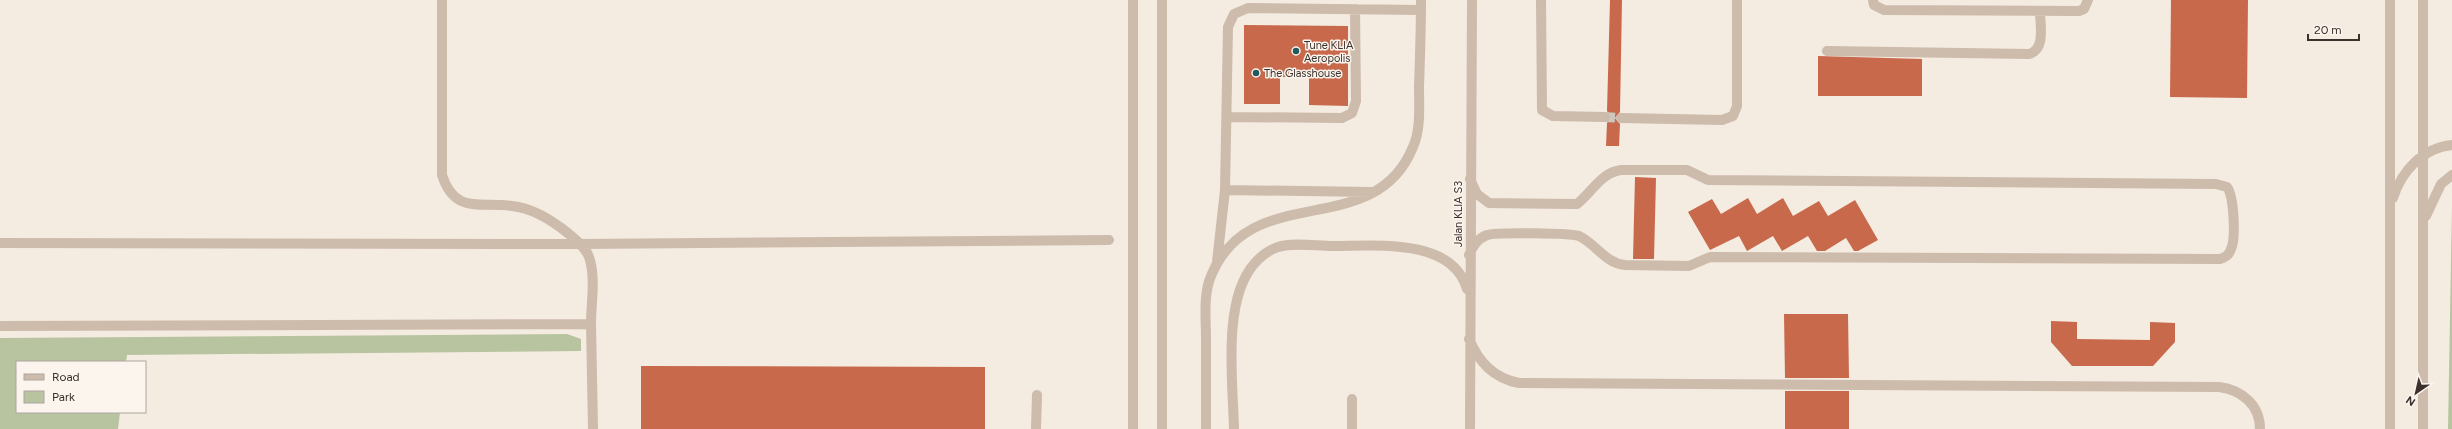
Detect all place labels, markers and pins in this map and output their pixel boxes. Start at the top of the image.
place label: Tune KLIA Aeropolis [1304,39,1354,65]
marker: Tune KLIA Aeropolis [1291,46,1301,56]
place label: The Glasshouse [1264,67,1341,80]
marker: The Glasshouse [1251,68,1261,78]

